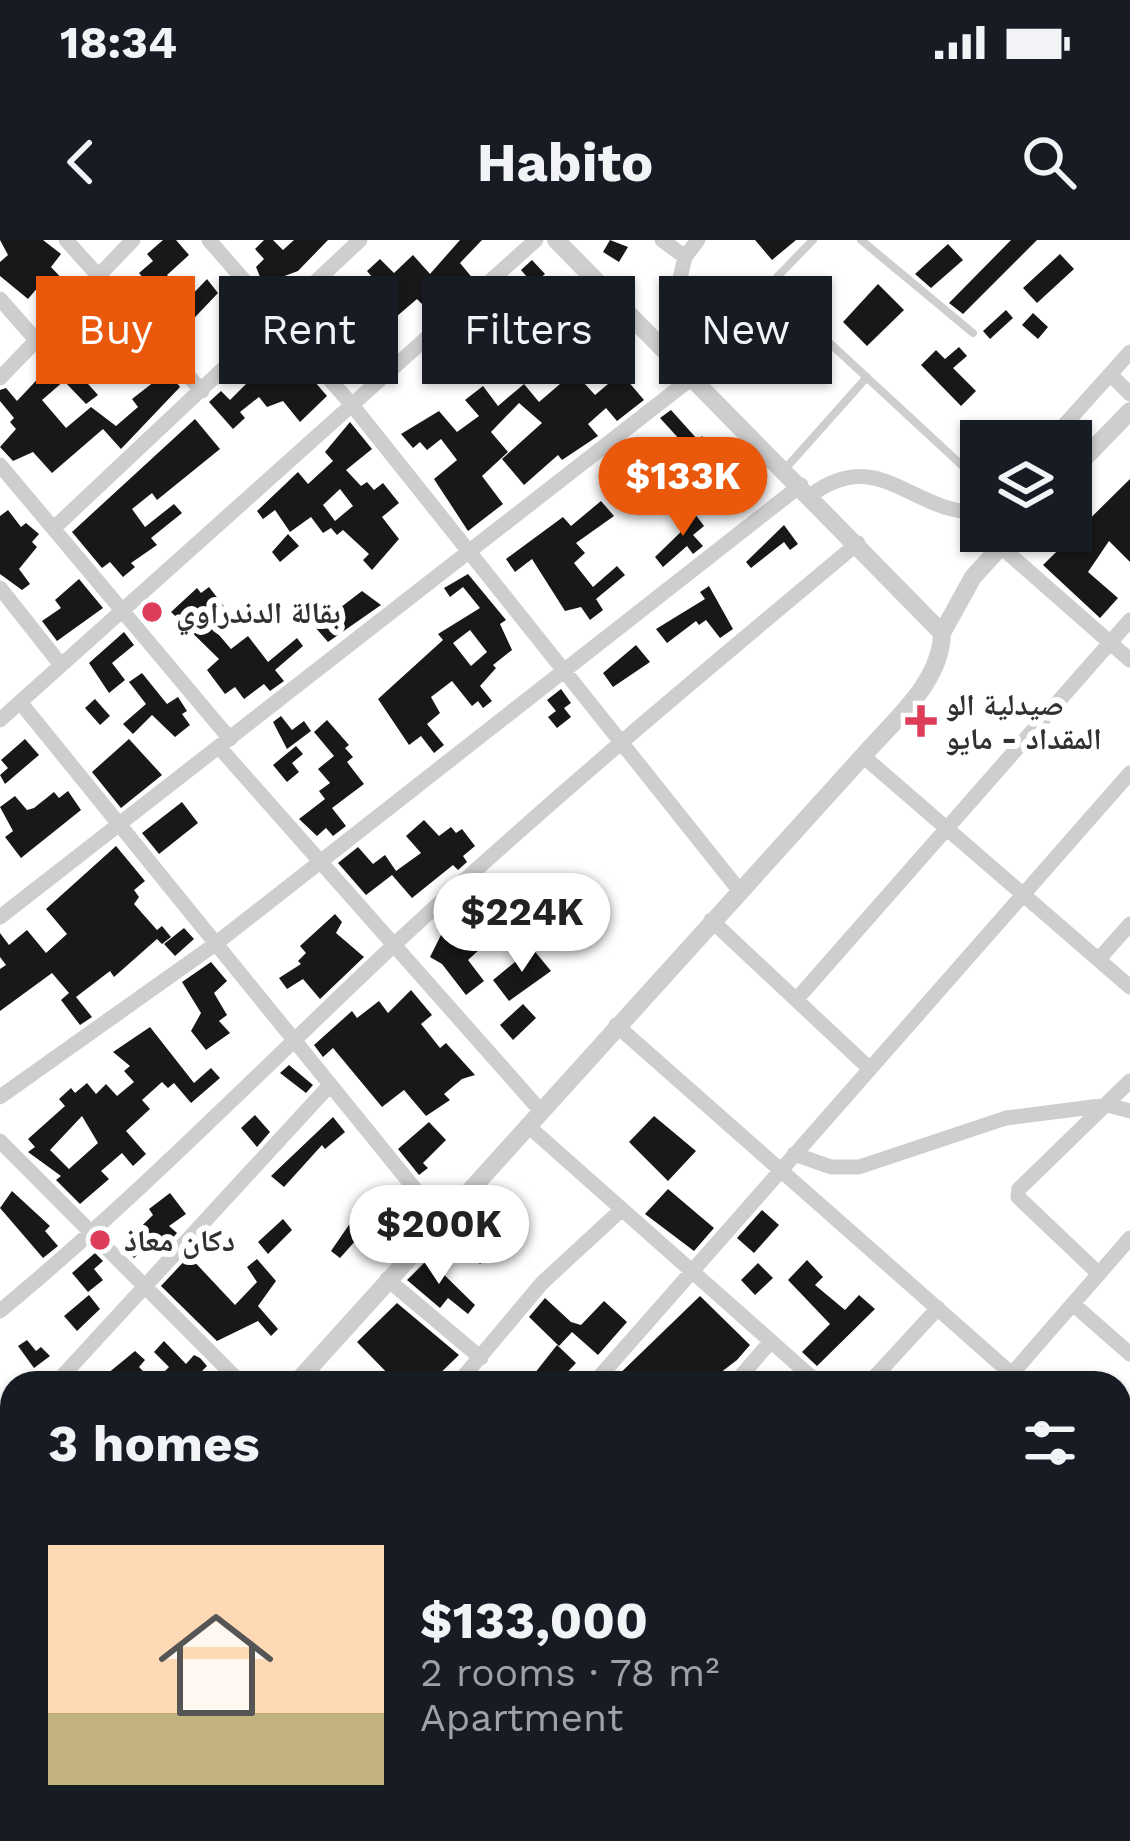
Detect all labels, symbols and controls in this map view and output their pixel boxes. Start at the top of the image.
text: 18:34 [60,16,177,69]
icon: back [48,129,114,195]
icon: search [1016,129,1082,195]
text: Habito [477,131,653,194]
chip: Buy [36,276,195,384]
chip: Rent [219,276,398,384]
chip: Filters [422,276,635,384]
chip: New [659,276,832,384]
map controls [960,420,1092,552]
button: layers [960,420,1092,552]
pin: $133K [599,437,767,539]
text: $133K [625,453,741,498]
place label: بقالة الدندراوي [176,595,341,636]
marker: بقالة الدندراوي [139,599,165,625]
place label: صيدلية الو المقداد - مايو [945,687,1102,756]
marker: صيدلية الو المقداد - مايو [908,708,934,734]
pin: $224K [438,873,606,975]
text: $224K [460,889,584,934]
pin: $200K [355,1185,523,1287]
text: $200K [376,1201,502,1246]
place label: دكان معاذ [124,1223,235,1259]
marker: دكان معاذ [87,1227,113,1253]
icon: filters [1017,1410,1083,1476]
text: 3 homes [48,1414,260,1473]
text: $133,000 [420,1591,648,1650]
icon: home [144,1593,288,1737]
text: 2 rooms · 78 m² [420,1650,720,1695]
text: Apartment [420,1695,623,1740]

